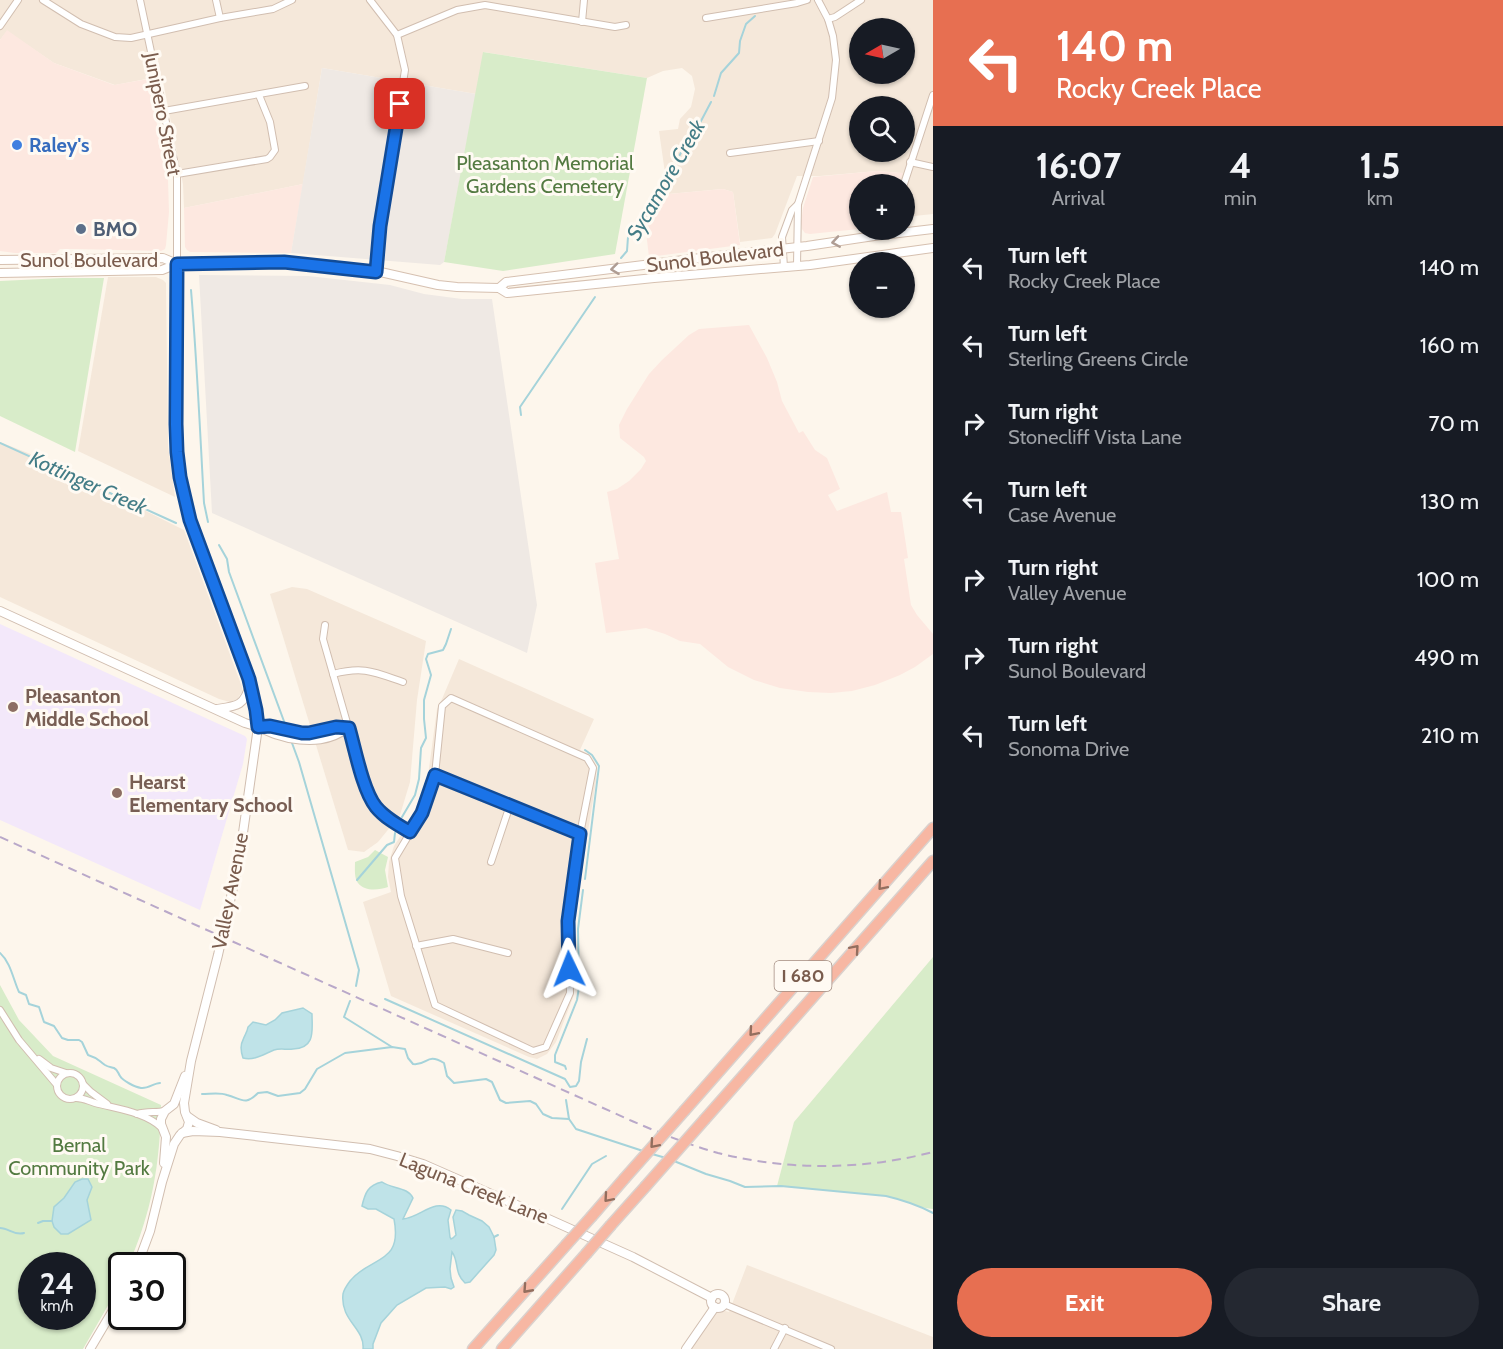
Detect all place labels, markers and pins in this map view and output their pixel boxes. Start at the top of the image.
pin [374,78,425,129]
place label: Raley's [29,133,89,157]
marker: Raley's [10,138,24,152]
place label: BMO [93,217,137,241]
marker: BMO [74,222,88,236]
place label: Pleasanton Middle School [25,684,149,731]
marker: Pleasanton Middle School [6,700,20,714]
place label: Hearst Elementary School [129,770,293,817]
marker: Hearst Elementary School [110,786,124,800]

